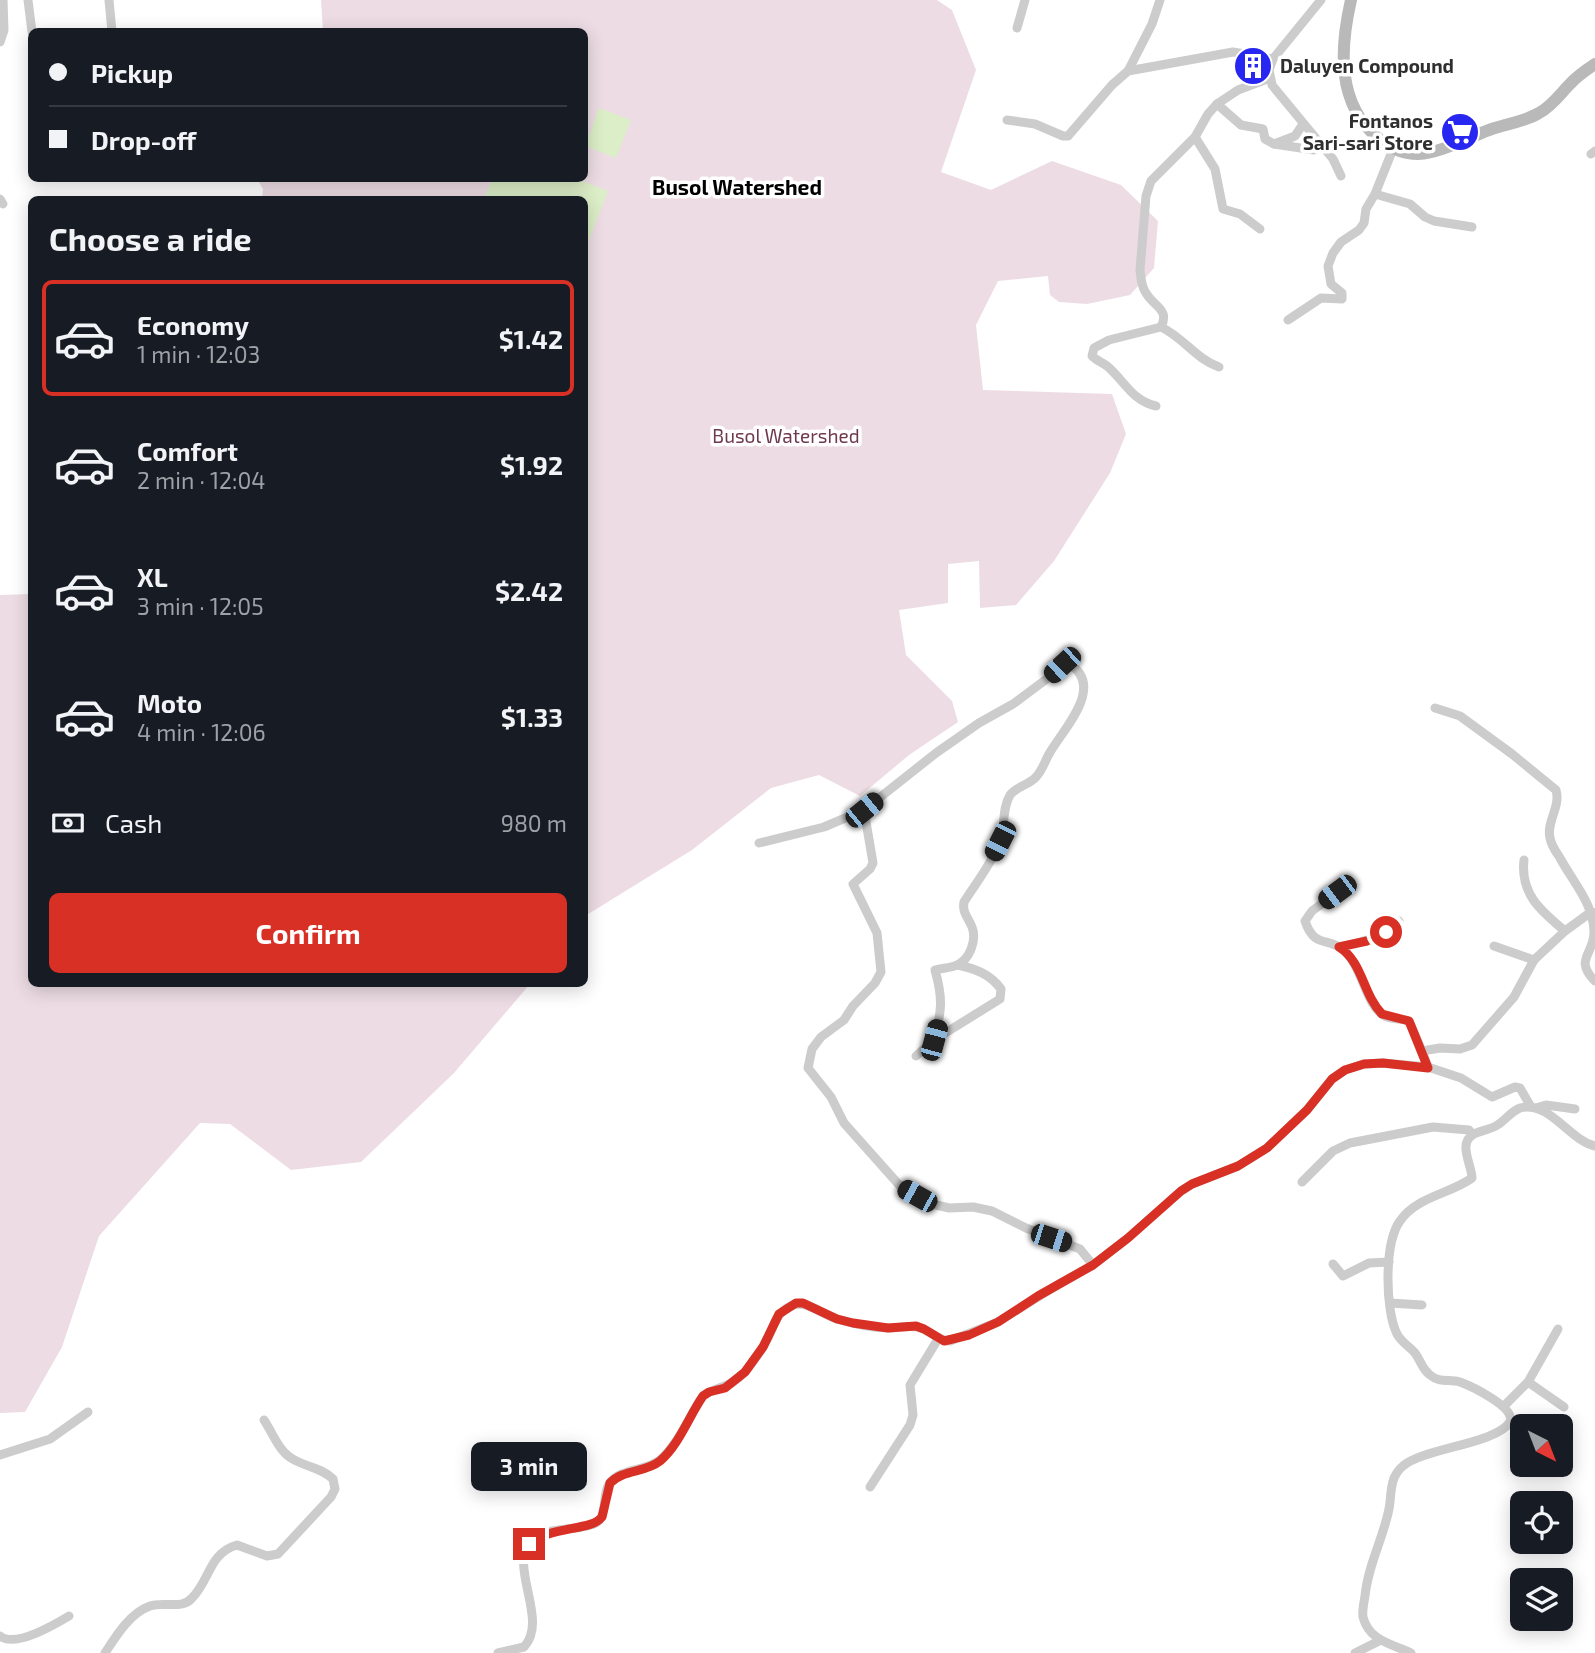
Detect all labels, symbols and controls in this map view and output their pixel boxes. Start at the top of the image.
building icon: Daluyen Compound [1232,45,1274,87]
place label: Daluyen Compound [1280,54,1454,78]
text: Pickup [91,57,173,88]
place label: Fontanos Sari-sari Store [1303,109,1433,154]
supermarket icon: Fontanos Sari-sari Store [1439,111,1481,153]
text: Drop-off [91,124,196,155]
district label: Busol Watershed [652,174,822,199]
text: Choose a ride [49,219,252,257]
icon: car [53,307,116,370]
text: Economy [137,309,249,340]
text: $1.42 [499,323,563,354]
text: 1 min · 12:03 [137,340,260,368]
park label: Busol Watershed [712,424,860,447]
icon: car [53,433,116,496]
text: Comfort [137,435,238,466]
text: $1.92 [500,449,563,480]
text: 2 min · 12:04 [137,466,265,494]
icon: car [53,559,116,622]
text: XL [137,561,168,592]
text: $2.42 [495,575,563,606]
text: 3 min · 12:05 [137,592,264,620]
car [1040,643,1085,687]
icon: car [53,685,116,748]
text: Moto [137,687,202,718]
text: $1.33 [501,701,563,732]
text: 4 min · 12:06 [137,718,266,746]
car [842,789,887,831]
icon: cash [49,804,87,842]
text: Cash [105,807,162,838]
text: 980 m [501,809,567,837]
car [982,818,1019,864]
car [1314,871,1361,913]
button: Confirm [49,893,567,973]
route start [1370,916,1402,948]
car [919,1017,950,1063]
car [894,1177,941,1215]
car [1028,1222,1075,1254]
north arrow [1510,1414,1573,1477]
map controls [1510,1414,1573,1631]
callout: 3 min [471,1442,587,1492]
text: 3 min [500,1452,558,1480]
button: locate [1510,1491,1573,1554]
route end [513,1528,545,1560]
button: layers [1510,1568,1573,1631]

